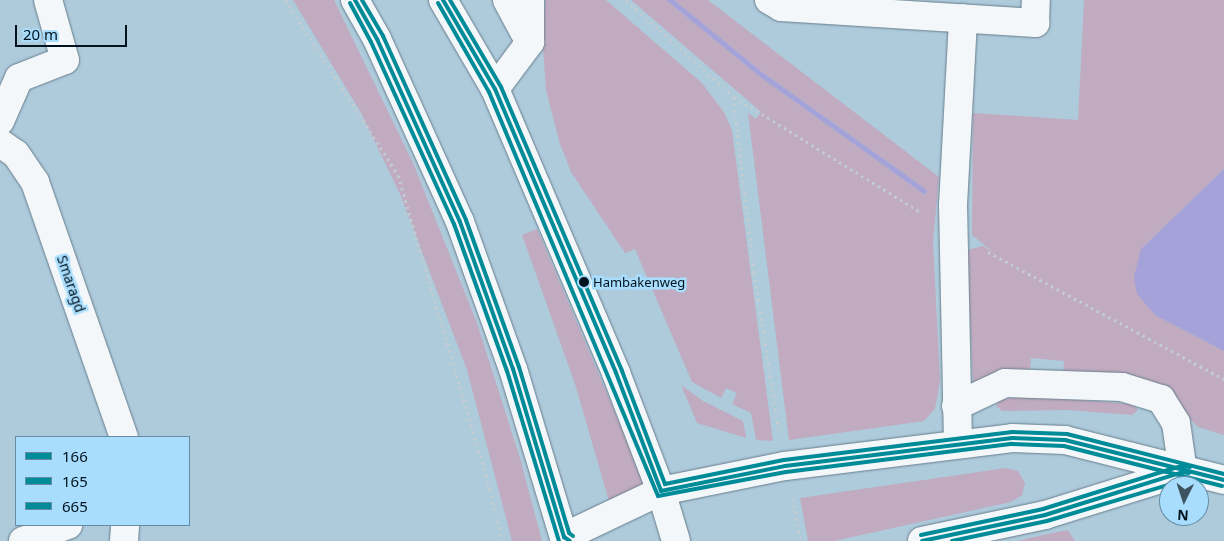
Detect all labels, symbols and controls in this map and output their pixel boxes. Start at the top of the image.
scale bar [18,15,130,47]
text: 20 m [23,24,58,44]
street label: Smaragd [53,253,89,315]
place label: Hambakenweg [593,274,685,290]
marker: Hambakenweg [579,277,589,287]
legend [15,436,190,526]
text: 166 [62,446,88,466]
text: 165 [62,471,88,491]
north arrow [1159,476,1209,526]
text: 665 [62,496,88,516]
text: N [1177,506,1189,525]

